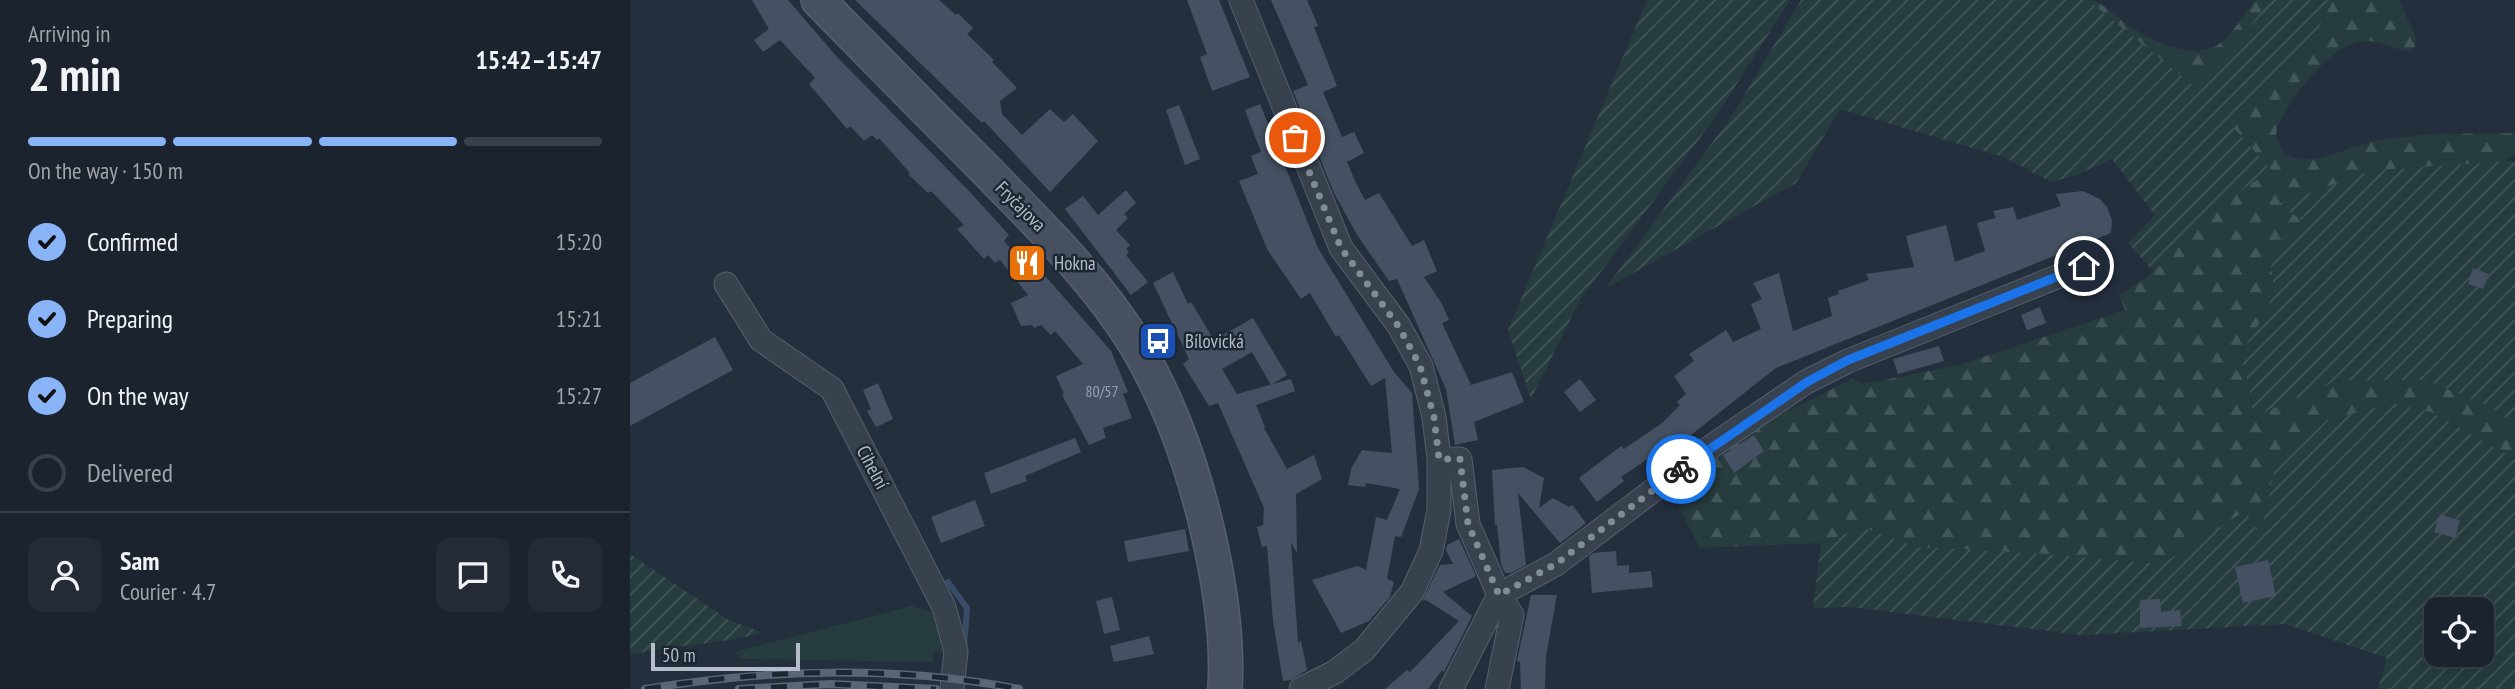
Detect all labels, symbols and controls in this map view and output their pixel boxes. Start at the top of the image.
text: Arriving in [28,19,110,48]
text: 15:42–15:47 [475,43,602,76]
text: 2 min [28,44,121,104]
pin [1265,108,1325,168]
icon: bag [1276,119,1314,157]
text: On the way · 150 m [28,156,183,185]
street label: Fryčajova [991,176,1051,236]
icon: check [28,223,66,261]
text: Confirmed [87,225,178,258]
text: 15:20 [556,227,602,256]
pin [2054,236,2114,296]
restaurant icon: Hokna [1006,242,1048,284]
icon: home [2065,247,2103,285]
place label: Hokna [1054,251,1096,275]
icon: check [28,300,66,338]
text: Preparing [87,302,173,335]
text: 15:21 [556,304,602,333]
bus stop icon: Bílovická [1137,320,1179,362]
place label: Bílovická [1185,329,1244,353]
icon: check [28,377,66,415]
text: On the way [87,379,189,412]
text: 15:27 [556,381,602,410]
house number: 80/57 [1085,381,1119,401]
courier [1646,434,1716,504]
street label: Cihelní [852,441,894,493]
icon: bike [1662,450,1700,488]
text: Delivered [87,456,173,489]
button: person [28,538,102,612]
button: chat [436,538,510,612]
button: phone [528,538,602,612]
text: Sam [120,544,159,577]
text: Courier · 4.7 [120,577,216,606]
map controls [2424,597,2494,667]
button: locate [2424,597,2494,667]
scale bar [651,640,800,672]
text: 50 m [662,643,696,667]

